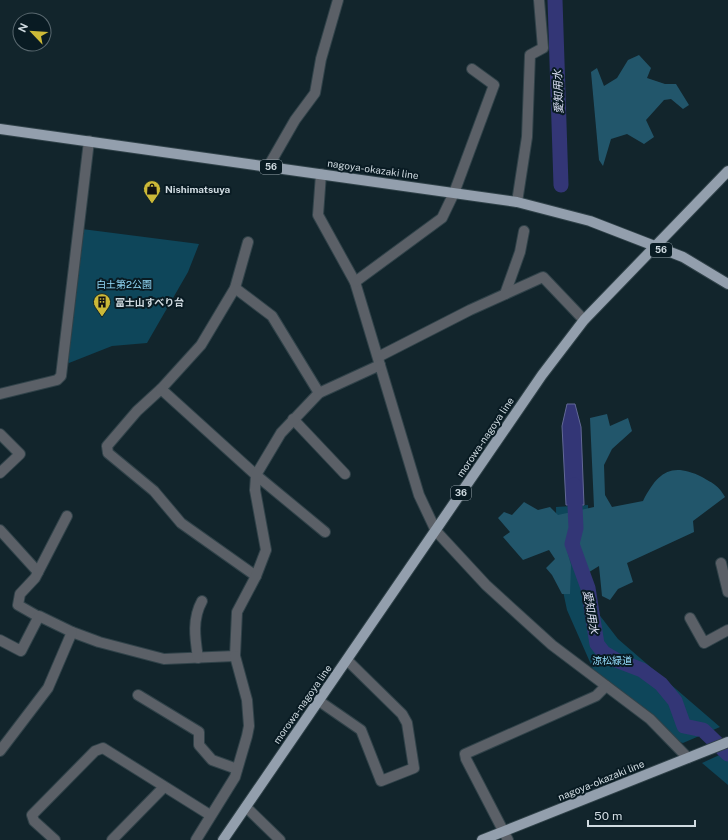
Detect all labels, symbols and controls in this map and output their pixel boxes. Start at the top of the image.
north arrow [12,12,52,52]
text: N [16,21,30,34]
water label: 愛知用水 [551,69,565,114]
street label: nagoya-okazaki line [327,157,420,181]
road number: 56 [260,160,282,174]
shop icon: Nishimatsuya [142,179,162,204]
place label: Nishimatsuya [165,183,231,195]
road number: 56 [650,243,672,257]
park label: 白土第2公園 [96,278,152,290]
building icon: 富士山すべり台 [92,292,112,317]
place label: 富士山すべり台 [115,296,184,308]
street label: morowa-nagoya line [454,394,516,479]
road number: 36 [451,486,471,500]
water label: 愛知用水 [581,589,601,636]
park label: 涼松緑道 [592,654,632,666]
street label: morowa-nagoya line [270,662,334,746]
street label: nagoya-okazaki line [556,757,646,803]
scale bar [588,802,695,828]
text: 50 m [594,809,622,823]

